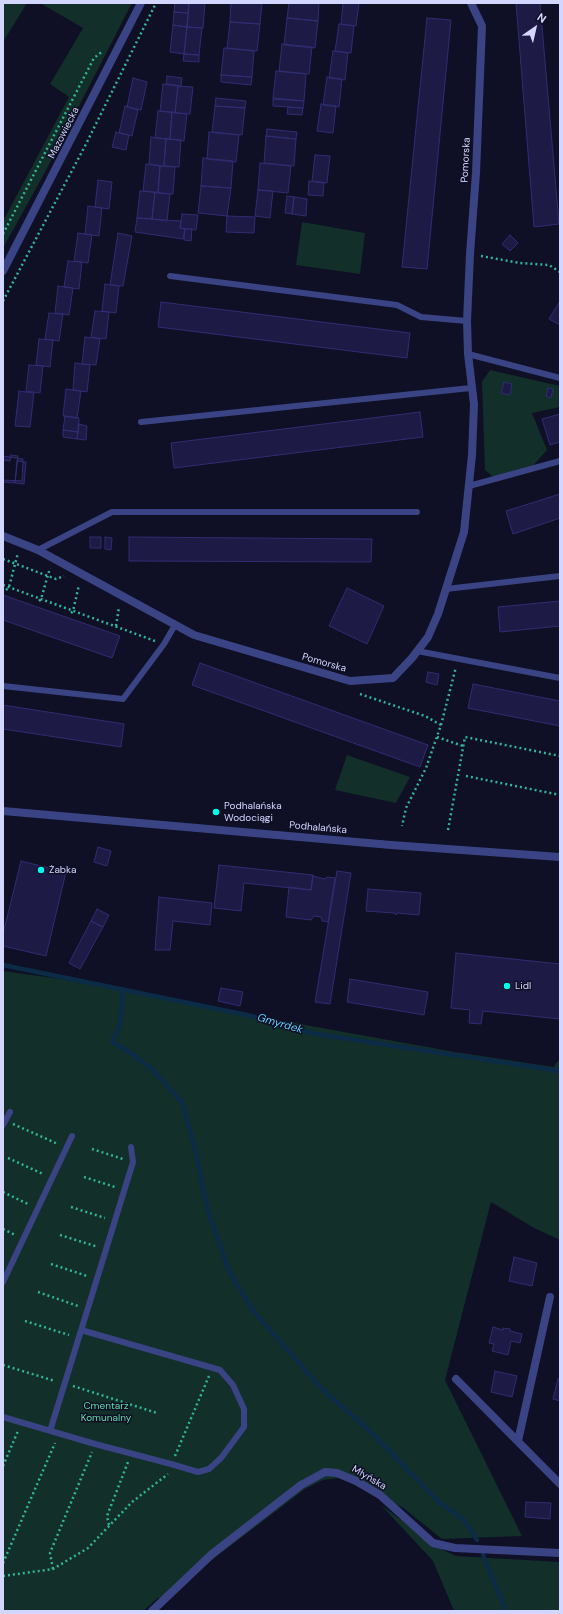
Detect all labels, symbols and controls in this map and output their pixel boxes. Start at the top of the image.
north arrow [515,8,555,48]
text: N [534,10,549,26]
street label: Mazowiecka [46,105,82,161]
street label: Pomorska [459,137,473,183]
street label: Pomorska [301,651,347,675]
place label: Podhalańska Wodociągi [224,800,282,824]
marker: Podhalańska Wodociągi [211,807,221,817]
street label: Podhalańska [289,820,347,836]
place label: Żabka [49,864,77,876]
marker: Żabka [36,865,46,875]
place label: Lidl [515,980,531,992]
marker: Lidl [502,981,512,991]
water label: Gmyrdek [256,1011,304,1037]
park label: Cmentarz Komunalny [81,1400,131,1424]
street label: Młyńska [350,1463,388,1493]

